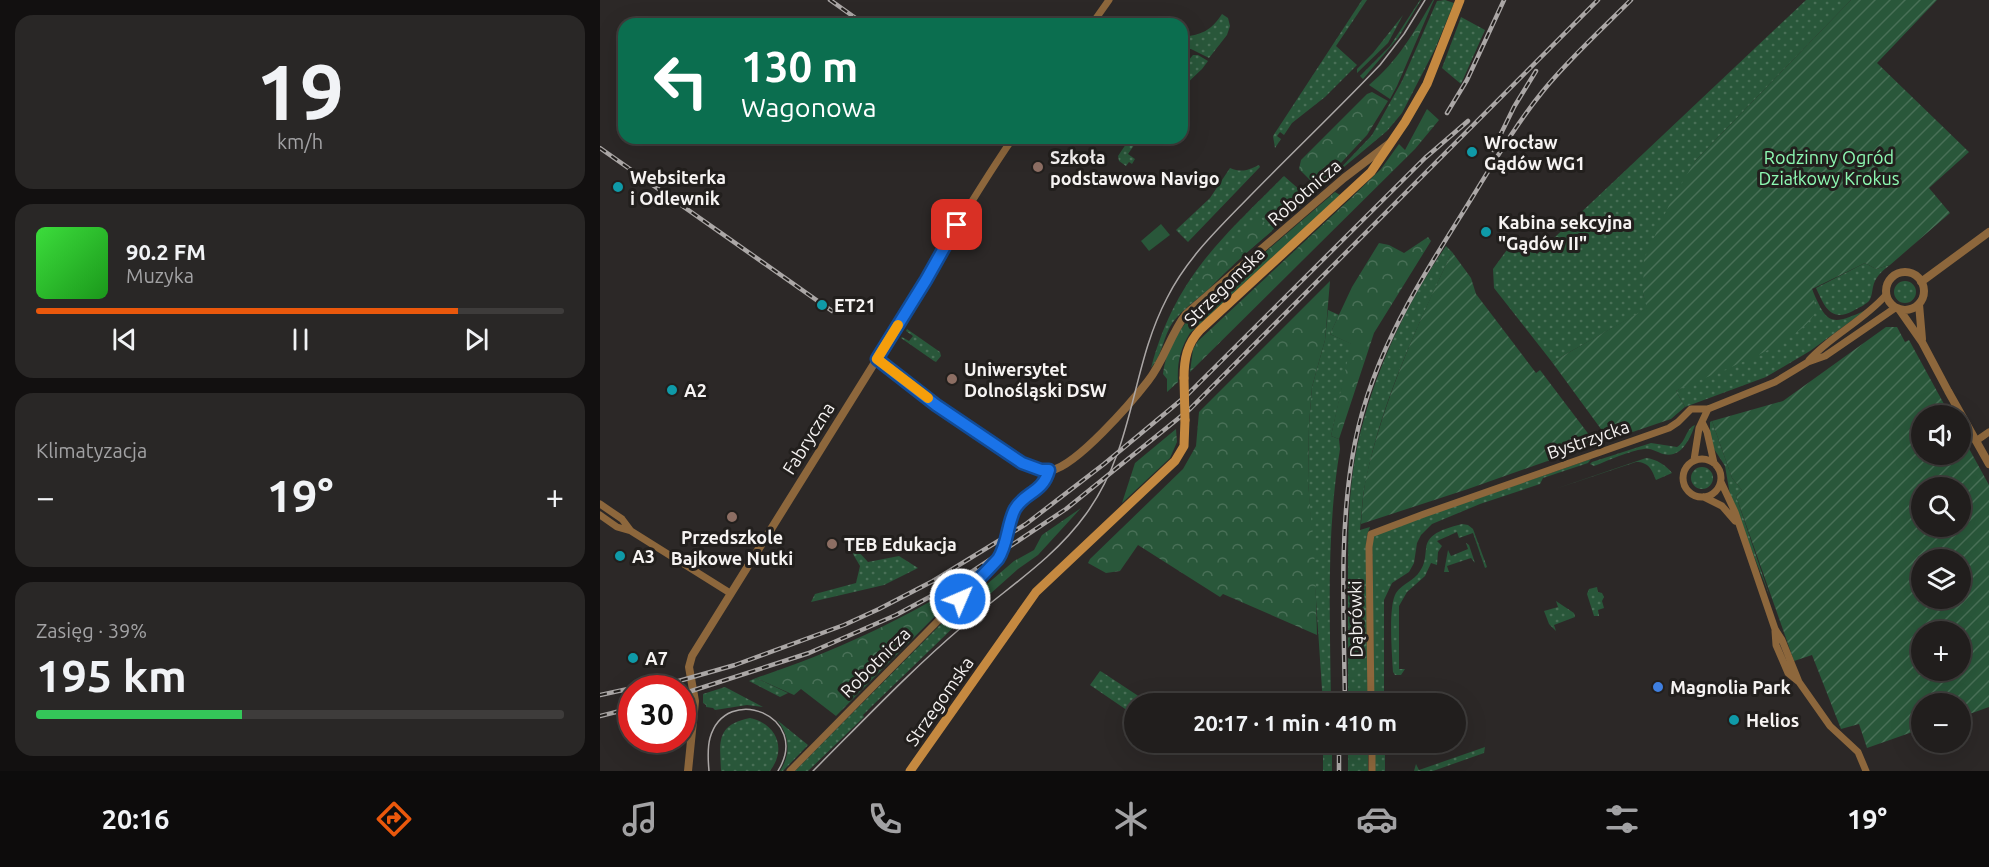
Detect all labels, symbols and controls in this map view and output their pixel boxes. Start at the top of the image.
icon: left [642,42,720,120]
text: 130 m [741,43,858,90]
text: 19 [256,47,344,135]
text: Wagonowa [741,92,877,122]
text: km/h [277,130,323,153]
place label: Wrocław Gądów WG1 [1484,132,1585,174]
marker: Wrocław Gądów WG1 [1465,145,1479,159]
place label: Szkoła podstawowa Navigo [1050,147,1220,188]
park label: Rodzinny Ogród Działkowy Krokus [1758,147,1900,188]
street label: Robotnicza [1263,155,1345,229]
marker: Szkoła podstawowa Navigo [1031,160,1045,174]
place label: Websiterka i Odlewnik [630,167,726,208]
marker: Websiterka i Odlewnik [611,180,625,194]
pin [931,199,982,250]
icon: arrive [940,208,973,241]
place label: Kabina sekcyjna "Gądów II" [1498,212,1632,254]
marker: Kabina sekcyjna "Gądów II" [1479,225,1493,239]
text: 90.2 FM [126,239,206,264]
street label: Strzegomska [1180,243,1268,329]
text: Muzyka [126,264,194,287]
place label: ET21 [834,295,876,315]
marker: ET21 [815,298,829,312]
icon: previous [108,323,141,356]
icon: pause [284,323,317,356]
icon: next [460,323,493,356]
place label: Uniwersytet Dolnośląski DSW [964,359,1107,401]
marker: Uniwersytet Dolnośląski DSW [945,372,959,386]
place label: A2 [684,380,707,400]
marker: A2 [665,383,679,397]
street label: Fabryczna [778,399,838,477]
map controls [1911,405,1971,753]
button: sound [1911,405,1971,465]
street label: Bystrzycka [1544,416,1632,462]
text: Klimatyzacja [36,439,147,462]
text: 19° [267,470,333,521]
button: search [1911,477,1971,537]
text: − [36,478,55,515]
text: + [545,478,564,515]
marker: Przedszkole Bajkowe Nutki [725,510,739,524]
place label: Przedszkole Bajkowe Nutki [671,527,793,568]
place label: TEB Edukacja [844,534,957,554]
marker: TEB Edukacja [825,537,839,551]
place label: A3 [632,546,655,566]
marker: A3 [613,549,627,563]
button: layers [1911,549,1971,609]
position arrow [928,567,992,631]
street label: Dąbrówki [1344,580,1366,658]
text: Zasięg · 39% [36,619,147,642]
button: + [1911,621,1971,681]
street label: Robotnicza [836,623,914,701]
place label: A7 [645,648,668,668]
text: 195 km [36,650,187,701]
marker: A7 [626,651,640,665]
street label: Strzegomska [901,653,977,749]
speed limit sign: 30 [618,675,696,753]
place label: Magnolia Park [1670,677,1791,697]
marker: Magnolia Park [1651,680,1665,694]
button: − [1911,693,1971,753]
text: 20:17 · 1 min · 410 m [1193,710,1397,735]
place label: Helios [1746,710,1799,730]
marker: Helios [1727,713,1741,727]
icon: directions [373,798,415,840]
icon: music [619,798,661,840]
icon: phone [864,798,906,840]
icon: climate [1110,798,1152,840]
icon: car [1356,798,1398,840]
icon: filters [1601,798,1643,840]
text: 20:16 [102,804,169,834]
text: 19° [1847,804,1887,834]

